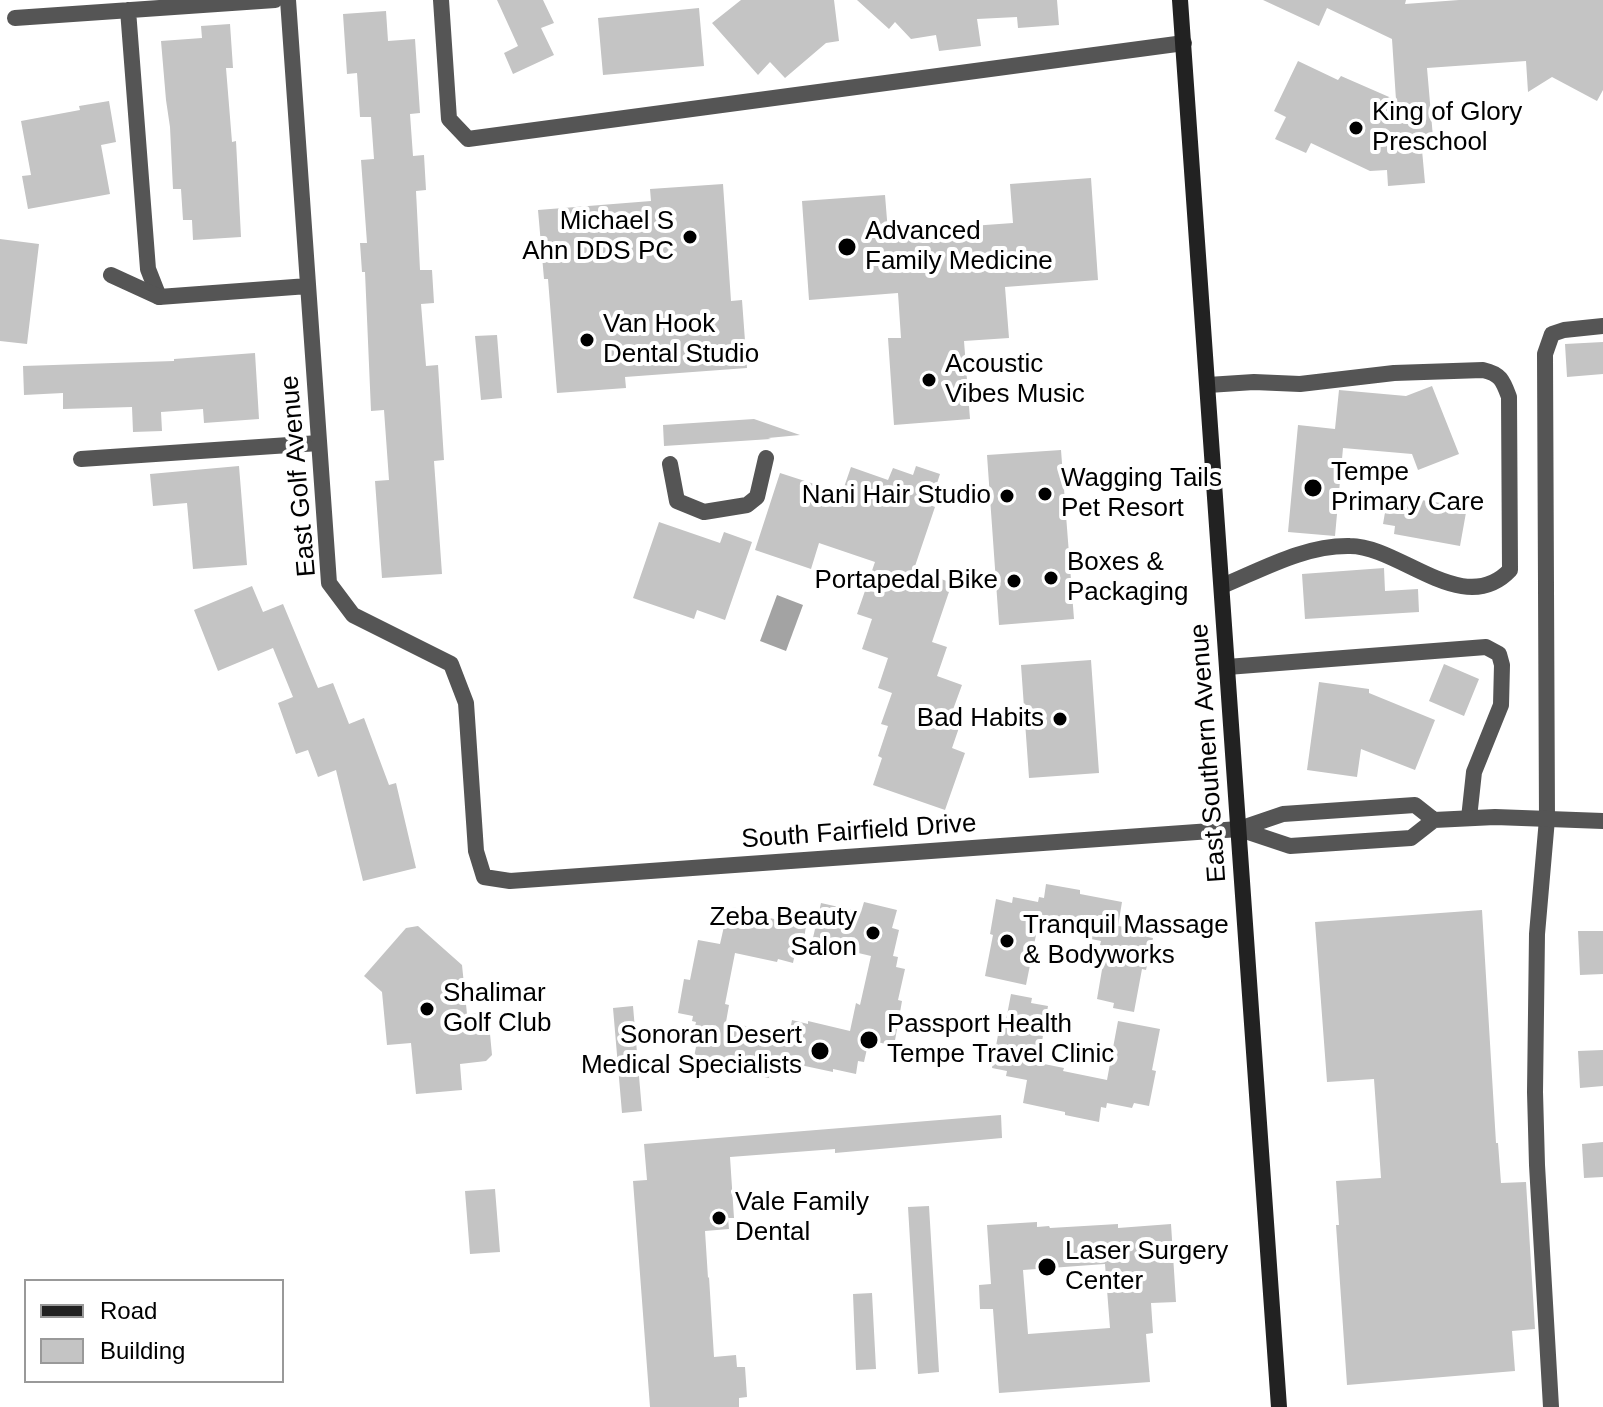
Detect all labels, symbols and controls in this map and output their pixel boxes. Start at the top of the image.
place label: King of Glory Preschool [1372,97,1522,158]
marker: King of Glory Preschool [1347,119,1365,137]
place label: Michael S Ahn DDS PC [522,206,674,268]
place label: Advanced Family Medicine [865,216,1053,278]
marker: Michael S Ahn DDS PC [681,228,699,246]
marker: Advanced Family Medicine [836,236,858,258]
place label: Van Hook Dental Studio [603,309,759,370]
marker: Van Hook Dental Studio [578,331,596,349]
place label: Acoustic Vibes Music [945,349,1085,410]
marker: Acoustic Vibes Music [920,371,938,389]
street label: East Golf Avenue [275,374,323,578]
place label: Tempe Primary Care [1331,457,1484,518]
place label: Wagging Tails Pet Resort [1061,463,1222,524]
marker: Tempe Primary Care [1302,477,1324,499]
place label: Nani Hair Studio [802,480,991,512]
marker: Wagging Tails Pet Resort [1036,485,1054,503]
marker: Nani Hair Studio [998,487,1016,505]
place label: Boxes & Packaging [1067,547,1188,608]
place label: Portapedal Bike [814,565,998,597]
marker: Boxes & Packaging [1042,569,1060,587]
marker: Portapedal Bike [1005,572,1023,590]
street label: East Southern Avenue [1184,622,1234,884]
place label: Bad Habits [917,703,1044,735]
marker: Bad Habits [1051,710,1069,728]
street label: South Fairfield Drive [740,808,978,856]
place label: Zeba Beauty Salon [710,902,857,964]
place label: Tranquil Massage & Bodyworks [1023,910,1229,972]
marker: Zeba Beauty Salon [864,924,882,942]
marker: Tranquil Massage & Bodyworks [998,932,1016,950]
place label: Shalimar Golf Club [443,978,551,1040]
marker: Shalimar Golf Club [418,1000,436,1018]
place label: Passport Health Tempe Travel Clinic [887,1009,1114,1070]
place label: Sonoran Desert Medical Specialists [581,1020,802,1082]
marker: Passport Health Tempe Travel Clinic [858,1029,880,1051]
marker: Sonoran Desert Medical Specialists [809,1040,831,1062]
place label: Vale Family Dental [735,1187,869,1248]
marker: Vale Family Dental [710,1209,728,1227]
place label: Laser Surgery Center [1065,1236,1228,1298]
marker: Laser Surgery Center [1036,1256,1058,1278]
legend [24,1279,284,1383]
text: Road [100,1297,157,1324]
text: Building [100,1337,185,1364]

